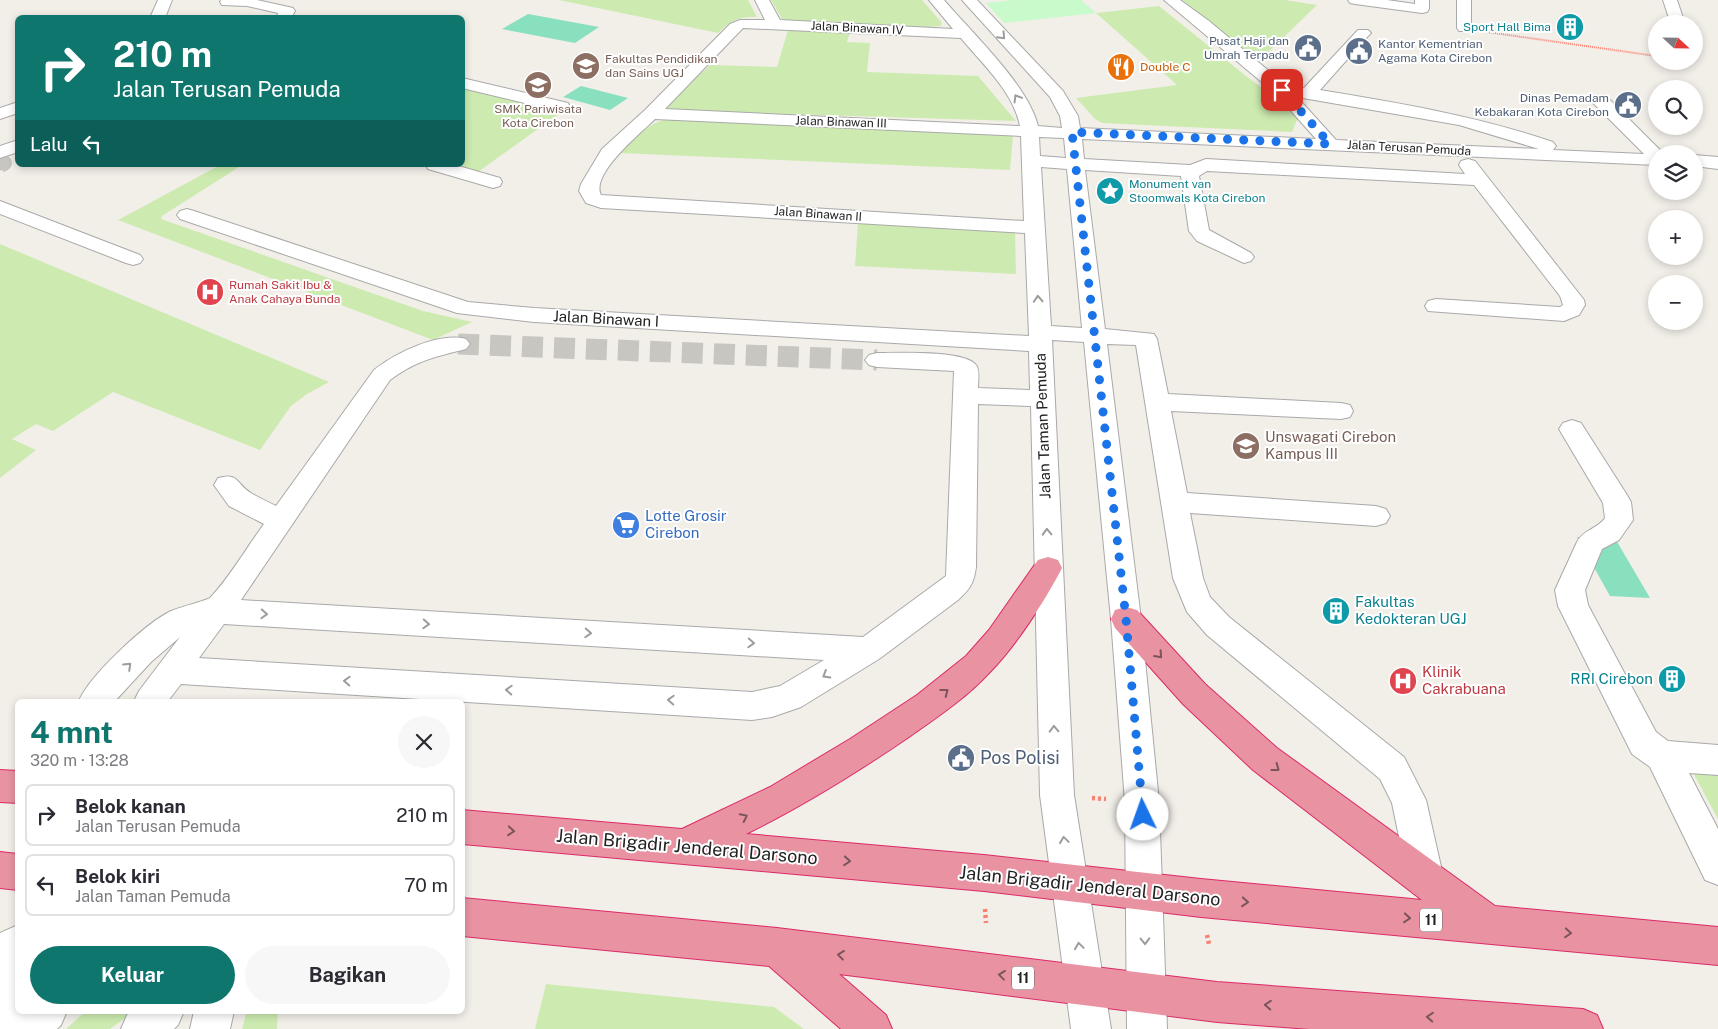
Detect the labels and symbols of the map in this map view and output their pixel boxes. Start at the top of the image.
building icon: Sport Hall Bima [1555,12,1585,42]
north arrow [1648,15,1702,70]
street label: Jalan Binawan IV [810,19,904,37]
place label: Sport Hall Bima [1463,20,1551,34]
one-way arrow [996,30,1005,39]
public building icon: Pusat Haji dan Umrah Terpadu [1293,33,1323,63]
place label: Pusat Haji dan Umrah Terpadu [1204,34,1289,62]
public building icon: Kantor Kementrian Agama Kota Cirebon [1344,36,1374,66]
place label: Kantor Kementrian Agama Kota Cirebon [1378,37,1492,65]
school or university icon: Fakultas Pendidikan dan Sains UGJ [571,51,601,81]
place label: Fakultas Pendidikan dan Sains UGJ [605,52,718,80]
restaurant icon: Double C [1106,52,1136,82]
place label: Double C [1140,60,1191,74]
pin [1261,69,1303,111]
school or university icon: SMK Pariwisata Kota Cirebon [523,70,553,100]
public building icon: Dinas Pemadam Kebakaran Kota Cirebon [1613,90,1643,120]
place label: Dinas Pemadam Kebakaran Kota Cirebon [1474,91,1609,119]
one-way arrow [1014,95,1024,104]
place label: SMK Pariwisata Kota Cirebon [494,102,582,130]
street label: Jalan Binawan III [795,113,887,131]
street label: Jalan Terusan Pemuda [1347,138,1471,158]
place icon: Monument van Stoomwals Kota Cirebon [1095,176,1125,206]
place label: Monument van Stoomwals Kota Cirebon [1129,177,1265,205]
street label: Jalan Binawan II [773,204,863,224]
hospital icon: Rumah Sakit Ibu & Anak Cahaya Bunda [195,277,225,307]
place label: Rumah Sakit Ibu & Anak Cahaya Bunda [229,278,341,306]
one-way arrow [1033,295,1043,303]
street label: Jalan Binawan I [553,307,659,330]
street label: Jalan Taman Pemuda [1031,353,1054,499]
place label: Unswagati Cirebon Kampus III [1265,428,1396,462]
school or university icon: Unswagati Cirebon Kampus III [1231,431,1261,461]
place label: Lotte Grosir Cirebon [645,507,727,541]
supermarket icon: Lotte Grosir Cirebon [611,510,641,540]
one-way arrow [1042,527,1052,535]
place label: Fakultas Kedokteran UGJ [1355,593,1467,627]
building icon: Fakultas Kedokteran UGJ [1321,596,1351,626]
one-way arrow [260,609,268,620]
one-way arrow [422,618,430,629]
one-way arrow [585,628,593,639]
one-way arrow [747,637,755,648]
one-way arrow [1153,650,1162,659]
one-way arrow [123,663,132,672]
place label: Klinik Cakrabuana [1422,663,1506,697]
building icon: RRI Cirebon [1657,664,1687,694]
hospital icon: Klinik Cakrabuana [1388,666,1418,696]
one-way arrow [823,668,832,678]
place label: RRI Cirebon [1570,670,1653,687]
one-way arrow [343,675,351,686]
one-way arrow [505,685,513,696]
one-way arrow [939,690,948,698]
one-way arrow [667,695,675,706]
one-way arrow [1049,725,1060,733]
public building icon: Pos Polisi [946,743,976,773]
place label: Pos Polisi [980,747,1060,768]
one-way arrow [1270,762,1279,770]
position arrow [1116,788,1168,840]
one-way arrow [739,813,748,823]
one-way arrow [507,825,515,836]
street label: Jalan Brigadir Jenderal Darsono [555,825,819,868]
one-way arrow [1059,835,1069,844]
one-way arrow [844,855,852,866]
street label: Jalan Brigadir Jenderal Darsono [958,861,1222,910]
one-way arrow [1241,896,1249,907]
road number: 11 [1420,908,1442,932]
one-way arrow [1403,912,1411,923]
one-way arrow [1565,927,1573,938]
one-way arrow [1140,937,1150,945]
one-way arrow [1075,942,1085,950]
one-way arrow [837,950,845,961]
road number: 11 [1012,966,1034,990]
one-way arrow [998,970,1006,981]
one-way arrow [1264,1000,1272,1011]
one-way arrow [1426,1011,1434,1022]

